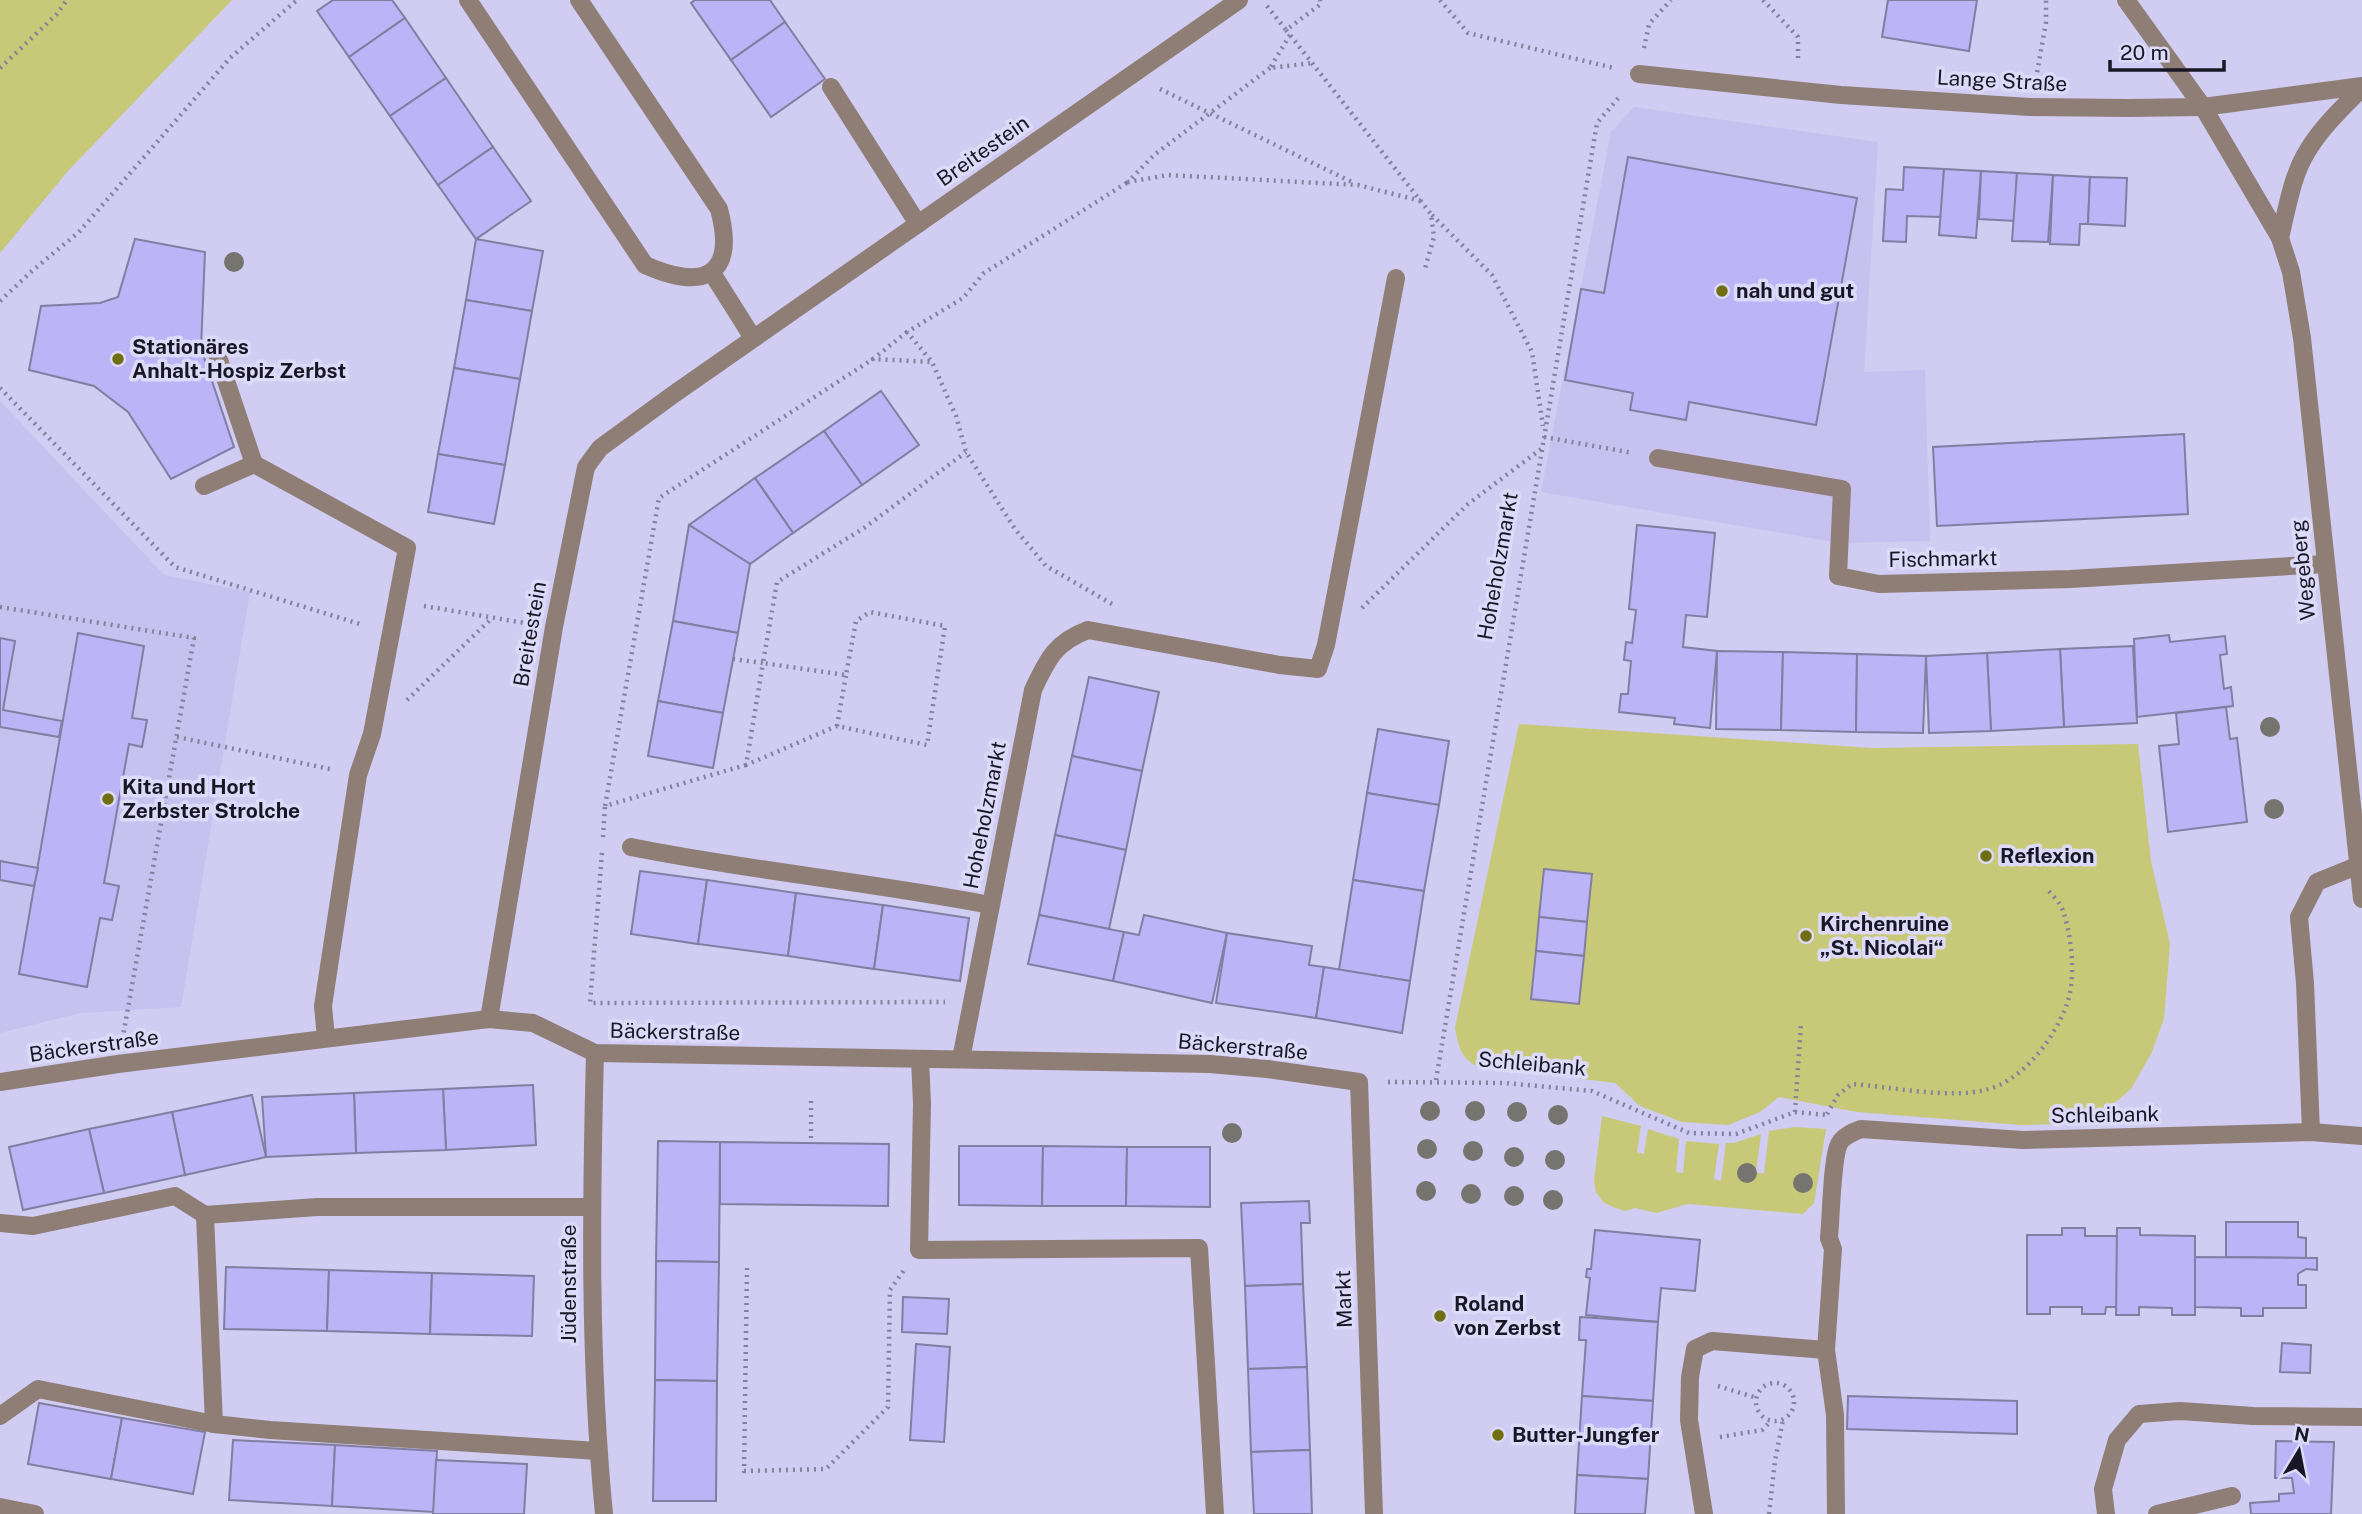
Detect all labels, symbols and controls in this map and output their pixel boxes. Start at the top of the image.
scale bar [2110,28,2224,72]
text: 20 m [2120,40,2169,65]
street label: Lange Straße [1936,65,2068,96]
street label: Breitestein [932,110,1034,191]
place label: nah und gut [1736,278,1854,303]
marker: nah und gut [1714,283,1730,299]
place label: Stationäres Anhalt-Hospiz Zerbst [132,334,346,383]
marker: Stationäres Anhalt-Hospiz Zerbst [110,351,126,367]
street label: Hoheholzmarkt [1472,490,1523,642]
street label: Wegeberg [2285,519,2320,622]
street label: Fischmarkt [1888,545,1998,572]
street label: Breitestein [508,579,551,689]
street label: Hoheholzmarkt [958,739,1011,891]
place label: Kita und Hort Zerbster Strolche [122,774,300,823]
marker: Kita und Hort Zerbster Strolche [100,791,116,807]
place label: Reflexion [2000,843,2094,868]
marker: Reflexion [1978,848,1994,864]
place label: Kirchenruine „St. Nicolai“ [1820,911,1949,960]
marker: Kirchenruine „St. Nicolai“ [1798,928,1814,944]
street label: Bäckerstraße [610,1018,741,1045]
street label: Bäckerstraße [28,1024,160,1067]
street label: Bäckerstraße [1177,1028,1309,1065]
street label: Schleibank [1477,1046,1587,1081]
street label: Schleibank [2051,1101,2160,1128]
street label: Jüdenstraße [556,1224,581,1344]
street label: Markt [1330,1270,1357,1328]
place label: Roland von Zerbst [1454,1291,1561,1340]
marker: Roland von Zerbst [1432,1308,1448,1324]
north arrow [2264,1416,2334,1486]
place label: Butter-Jungfer [1512,1422,1660,1447]
text: N [2293,1422,2311,1446]
marker: Butter-Jungfer [1490,1427,1506,1443]

